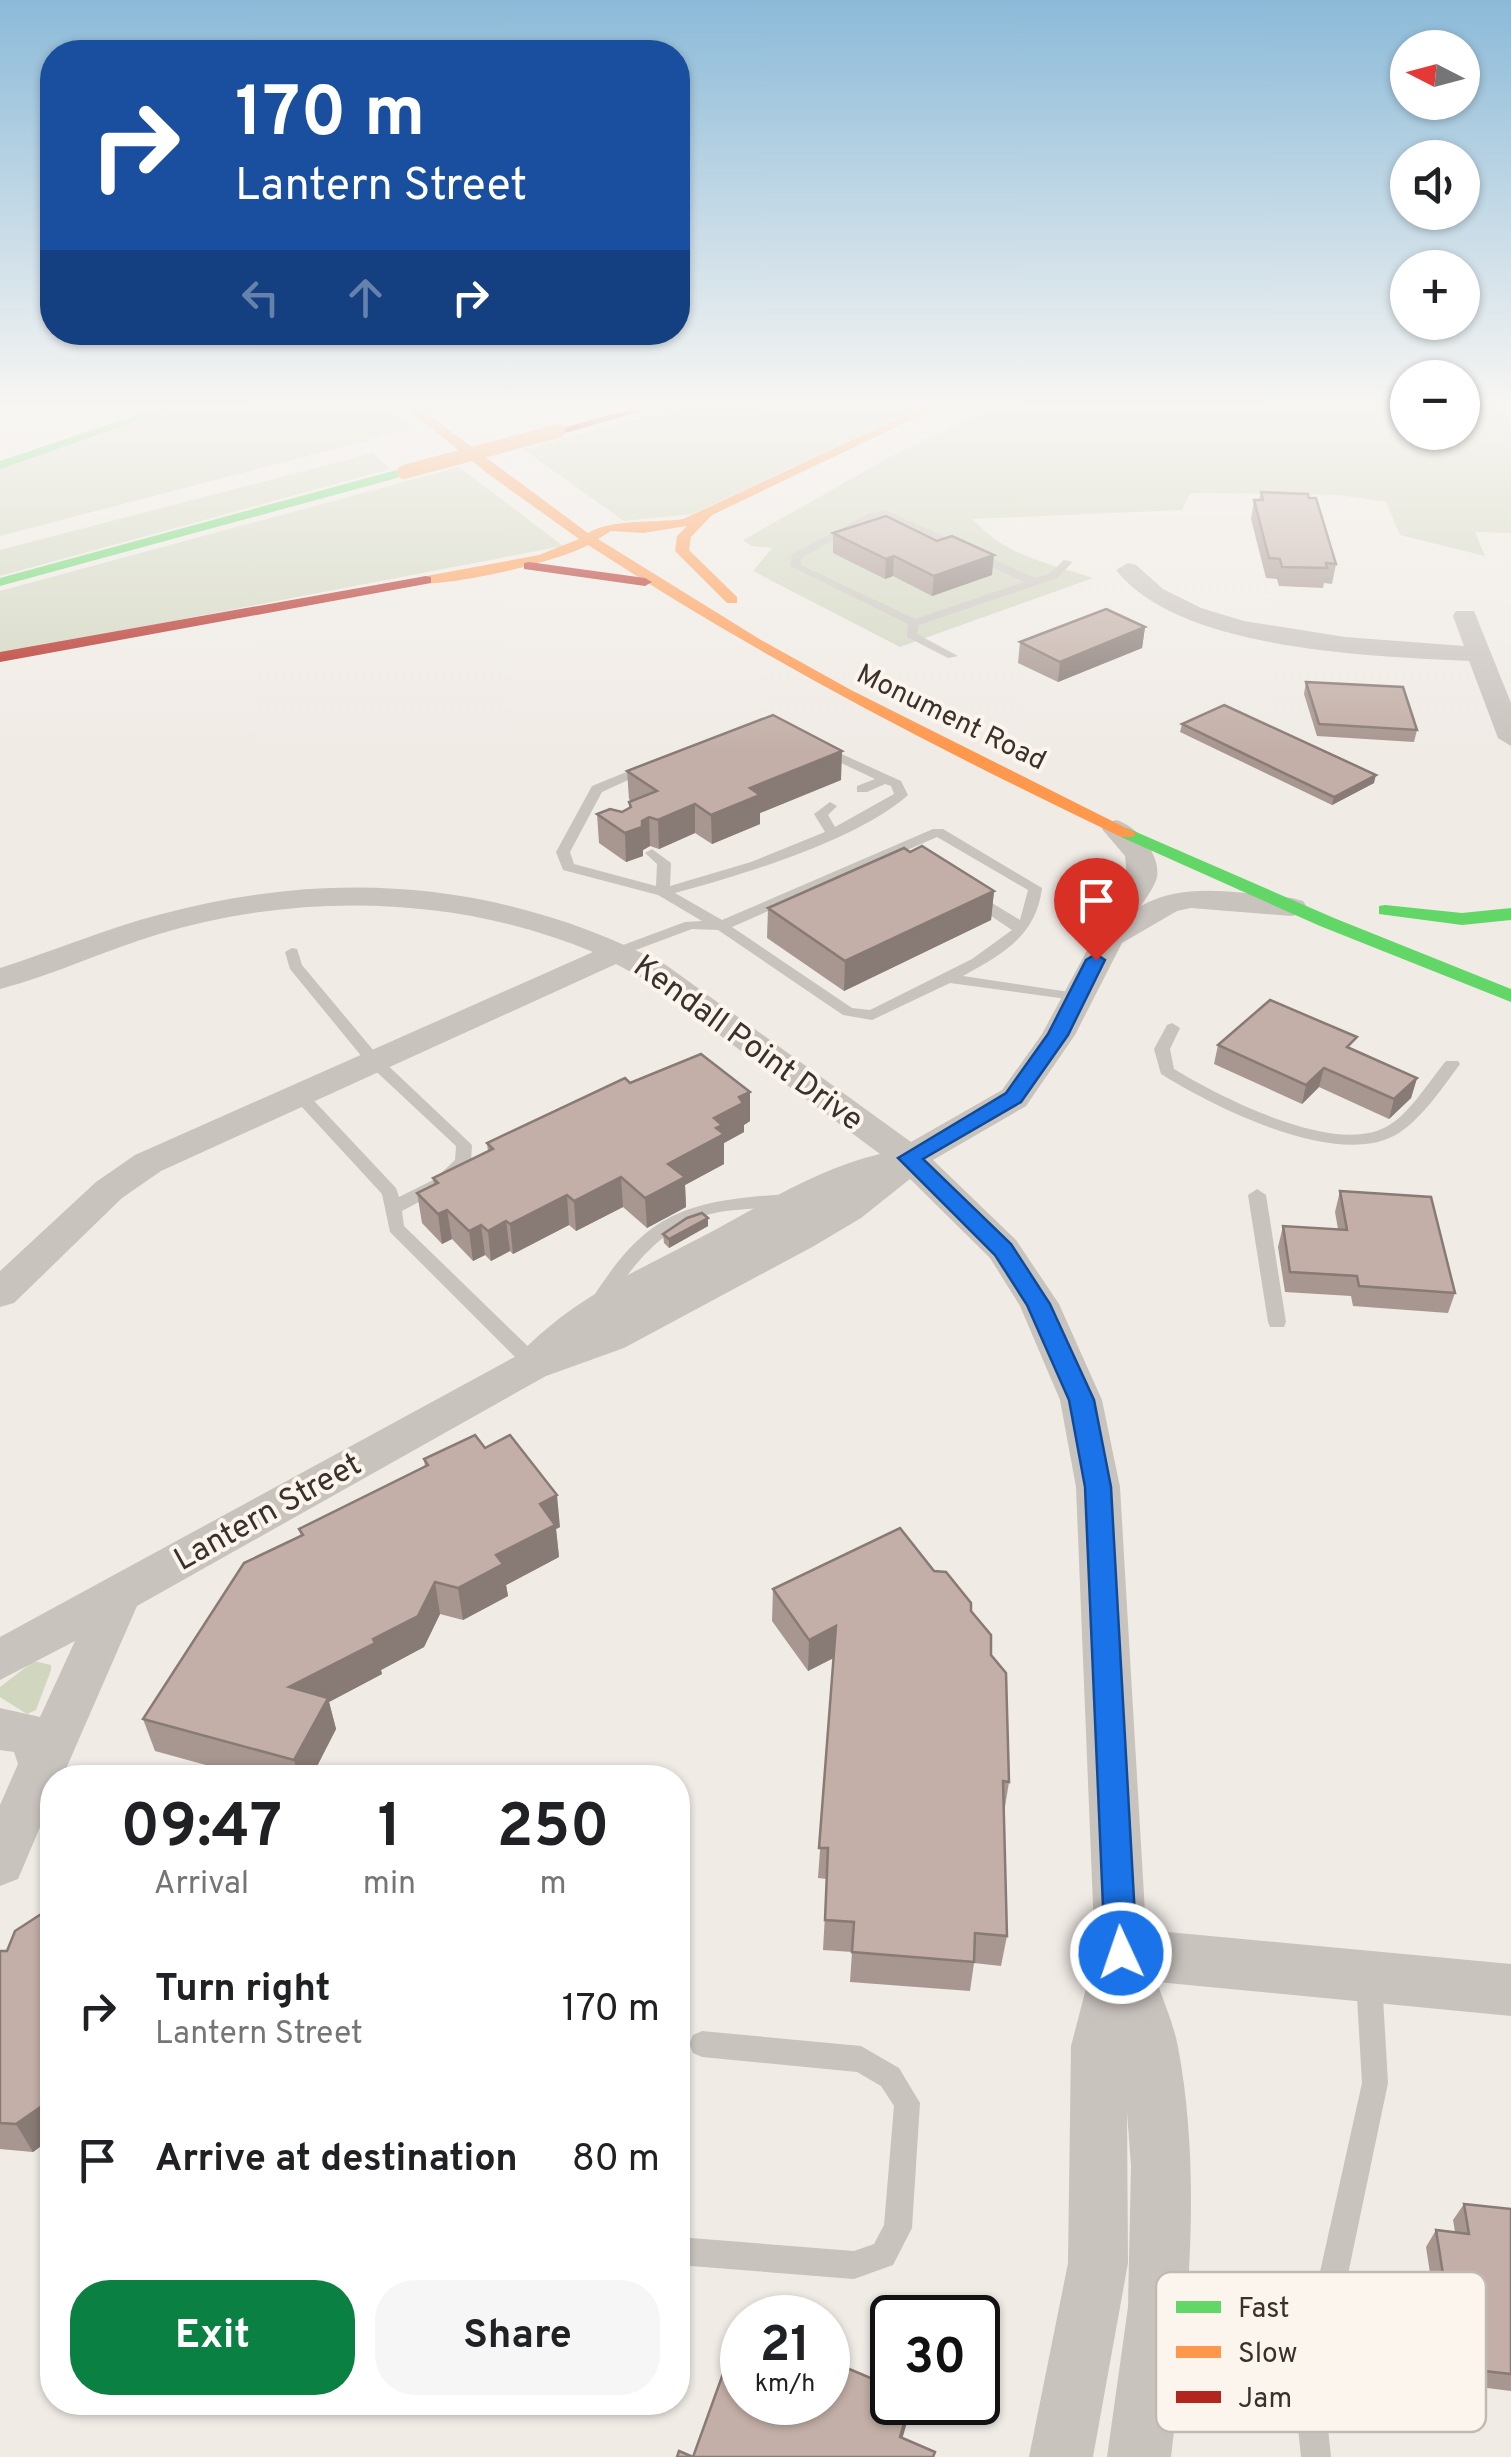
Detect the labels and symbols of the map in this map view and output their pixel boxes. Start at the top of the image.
north arrow [1390,30,1480,120]
street label: Monument Road [850,657,1051,780]
pin [1054,858,1139,961]
street label: Kendall Point Drive [624,948,870,1141]
street label: Lantern Street [168,1446,369,1582]
position arrow [1069,1901,1173,2005]
legend [1156,2272,1486,2432]
text: Fast [1238,2292,1290,2328]
speed limit sign: 30 [870,2295,1000,2425]
text: Slow [1238,2337,1297,2373]
text: Jam [1238,2382,1292,2418]

